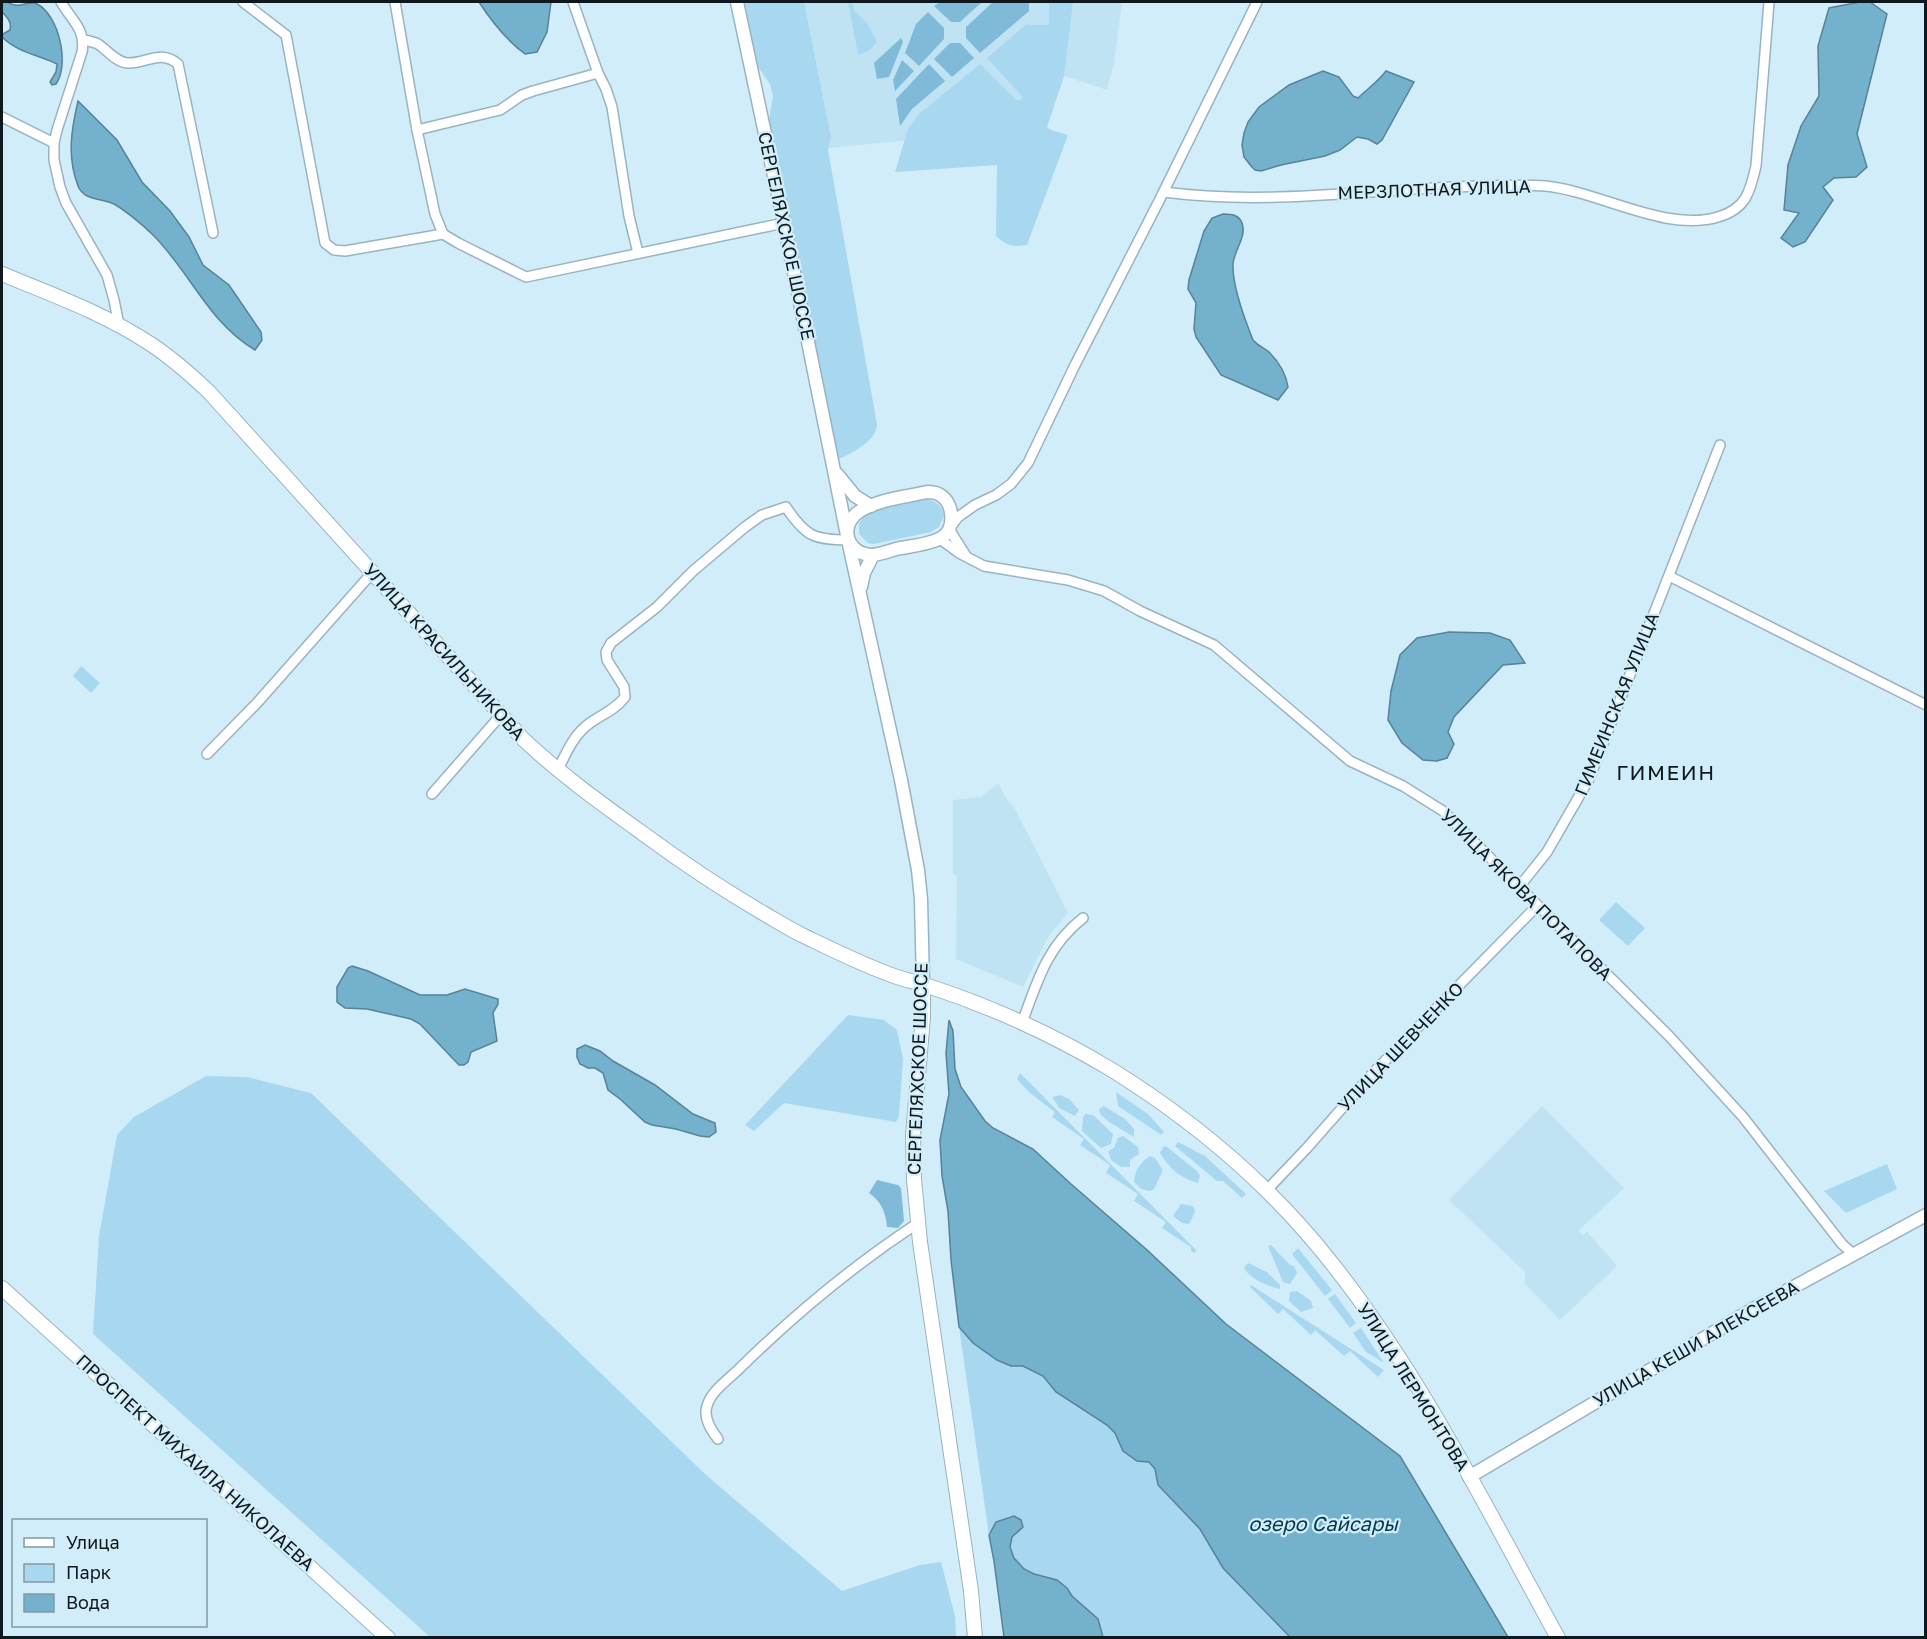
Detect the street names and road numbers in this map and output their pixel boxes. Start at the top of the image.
street label: СЕРГЕЛЯХСКОЕ ШОССЕ [754,130,820,342]
street label: МЕРЗЛОТНАЯ УЛИЦА [1337,175,1531,203]
street label: УЛИЦА КРАСИЛЬНИКОВА [360,558,530,744]
street label: ГИМЕИНСКАЯ УЛИЦА [1569,609,1663,798]
street label: УЛИЦА ЯКОВА ПОТАПОВА [1436,804,1617,985]
street label: СЕРГЕЛЯХСКОЕ ШОССЕ [902,962,932,1175]
street label: УЛИЦА ШЕВЧЕНКО [1333,977,1468,1116]
street label: УЛИЦА КЕШИ АЛЕКСЕЕВА [1589,1275,1802,1411]
street label: УЛИЦА ЛЕРМОНТОВА [1353,1298,1475,1475]
street label: ПРОСПЕКТ МИХАИЛА НИКОЛАЕВА [72,1349,319,1575]

